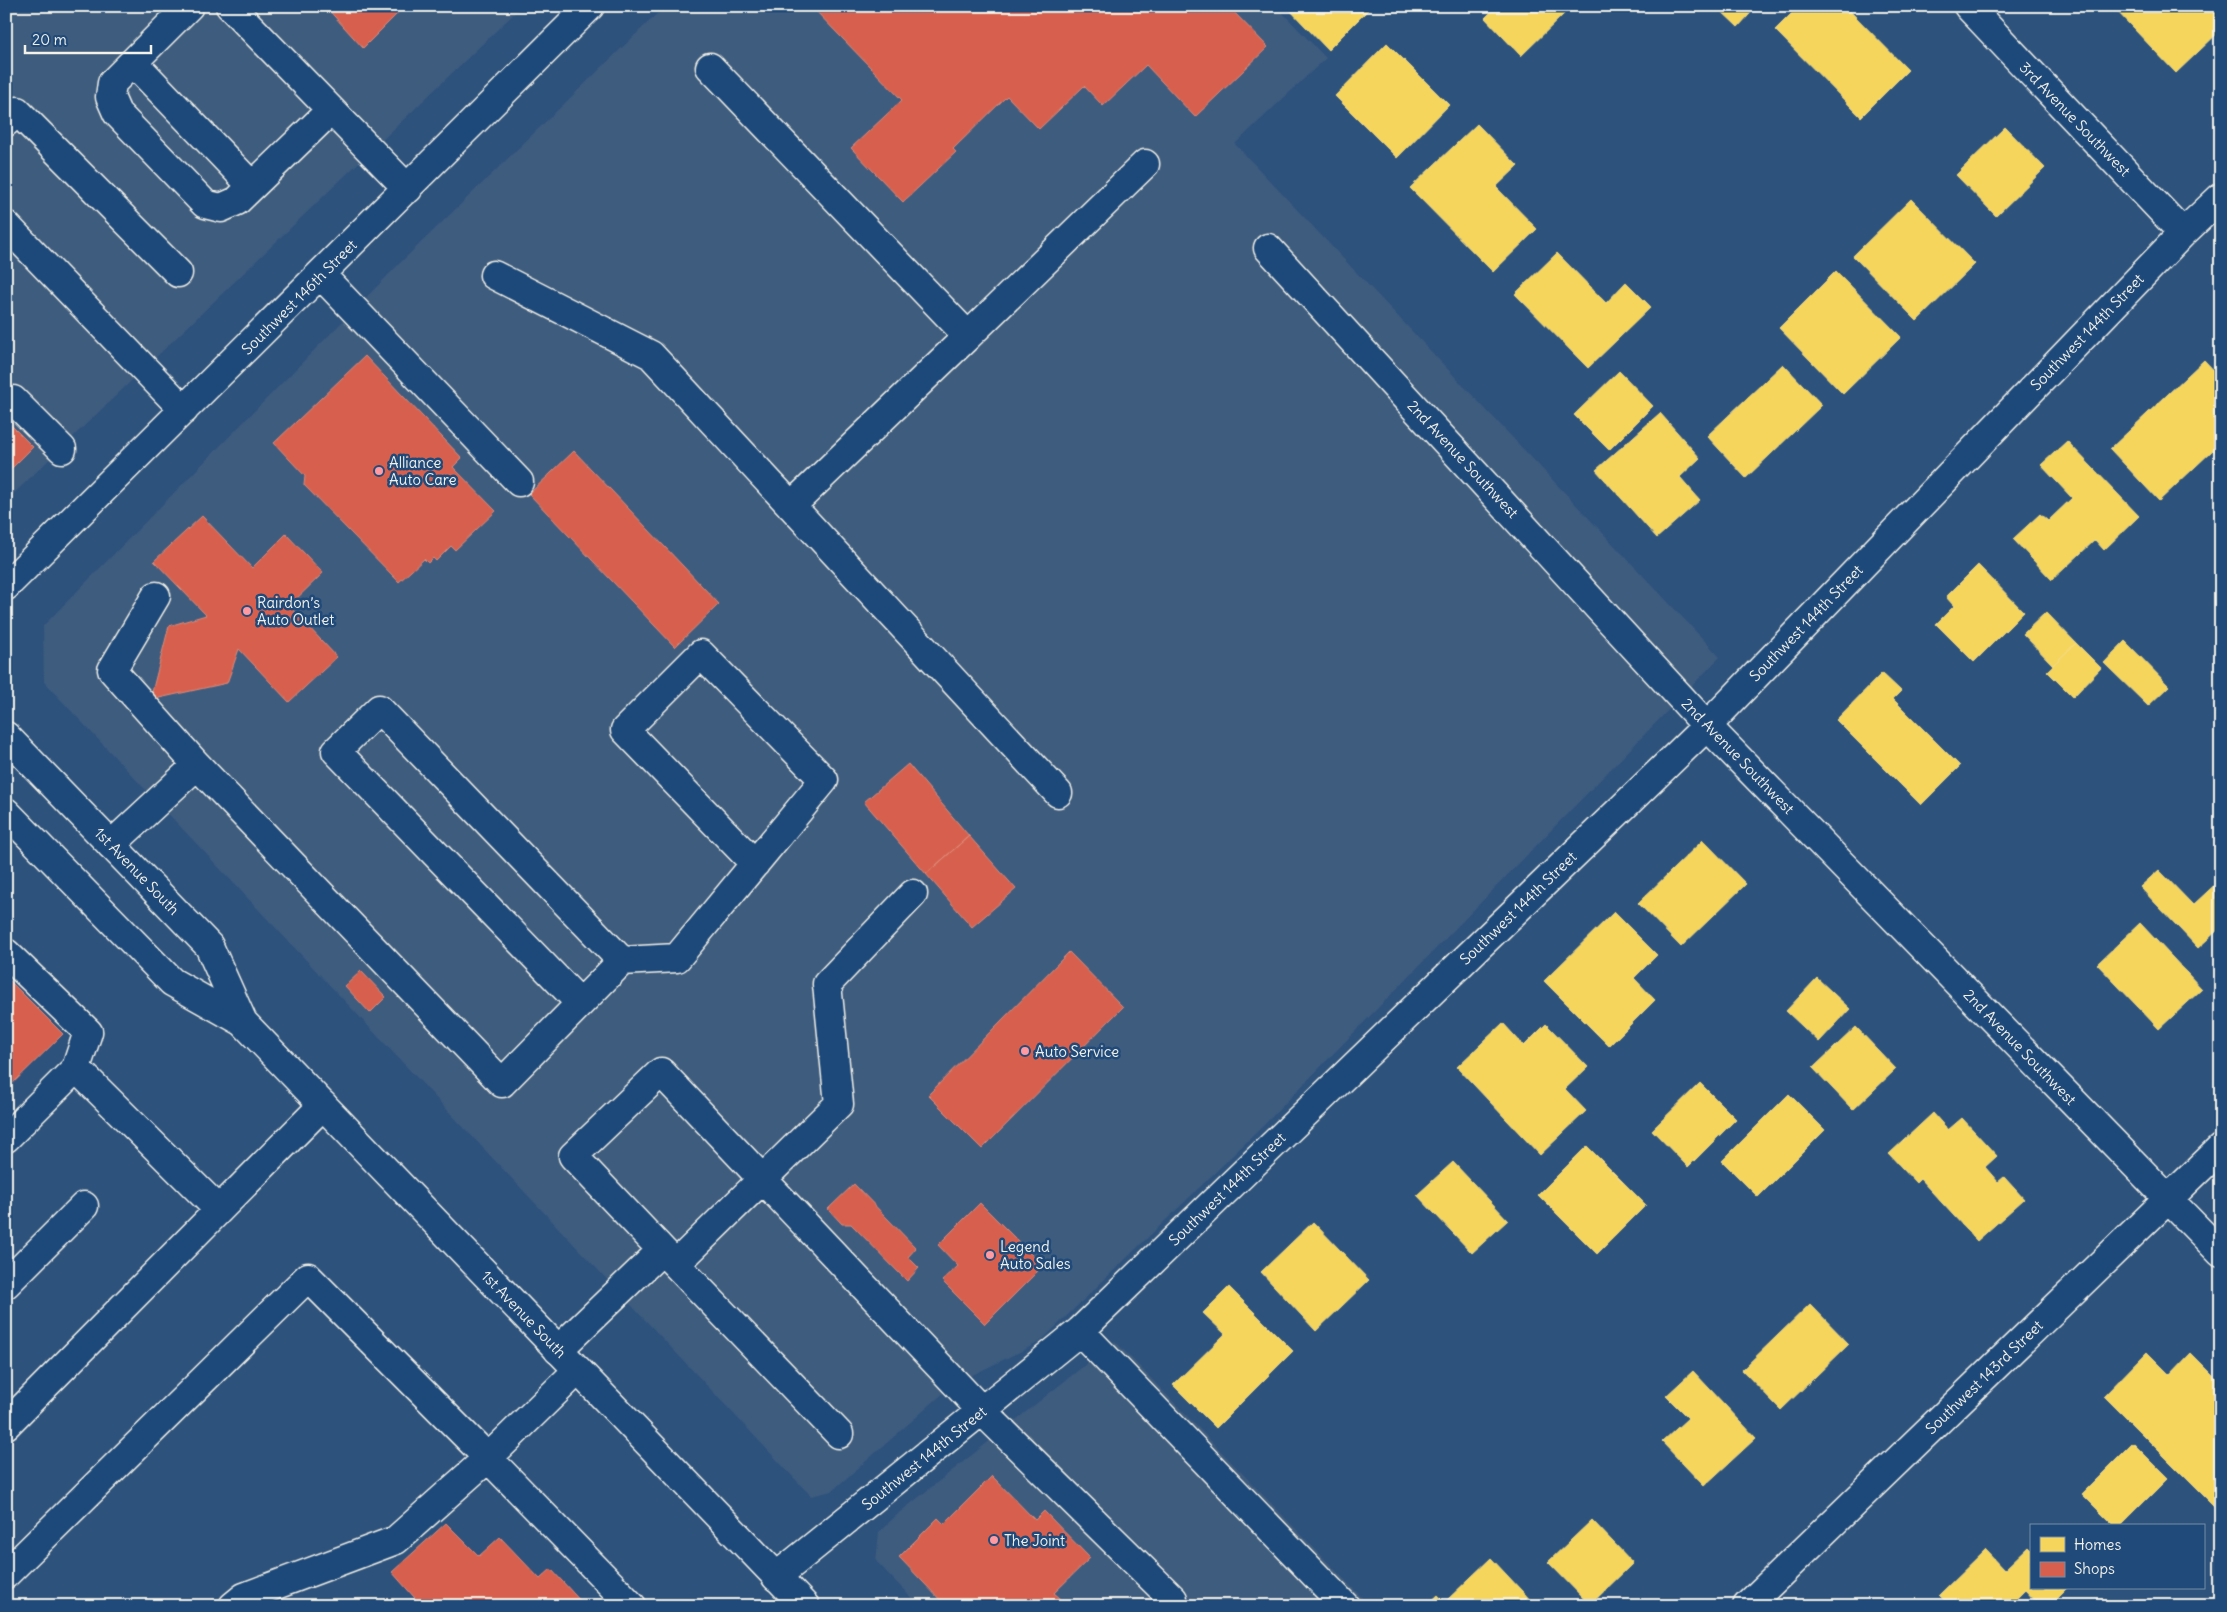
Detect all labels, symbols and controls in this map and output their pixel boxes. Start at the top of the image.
scale bar [25,22,151,54]
text: 20 m [32,30,67,49]
street label: 3rd Avenue Southwest [2016,58,2134,180]
street label: Southwest 146th Street [237,235,361,359]
street label: Southwest 144th Street [2026,270,2148,394]
street label: 2nd Avenue Southwest [1404,396,1522,522]
place label: Alliance Auto Care [389,453,457,489]
marker: Alliance Auto Care [373,465,385,477]
street label: Southwest 144th Street [1745,561,1867,685]
place label: Rairdon’s Auto Outlet [257,593,334,629]
marker: Rairdon’s Auto Outlet [241,605,253,617]
street label: 2nd Avenue Southwest [1678,694,1798,818]
street label: 1st Avenue South [90,823,184,919]
street label: Southwest 144th Street [1456,847,1580,969]
street label: 2nd Avenue Southwest [1960,985,2080,1109]
place label: Auto Service [1035,1042,1119,1061]
marker: Auto Service [1019,1045,1031,1057]
street label: Southwest 144th Street [1165,1128,1289,1250]
place label: Legend Auto Sales [1000,1237,1071,1273]
marker: Legend Auto Sales [984,1249,996,1261]
street label: 1st Avenue South [477,1266,571,1362]
street label: Southwest 143rd Street [1921,1316,2047,1438]
street label: Southwest 144th Street [858,1402,990,1514]
legend [2030,1524,2204,1590]
place label: The Joint [1004,1531,1065,1550]
marker: The Joint [988,1534,1000,1546]
text: Homes [2074,1535,2121,1554]
text: Shops [2074,1559,2115,1578]

